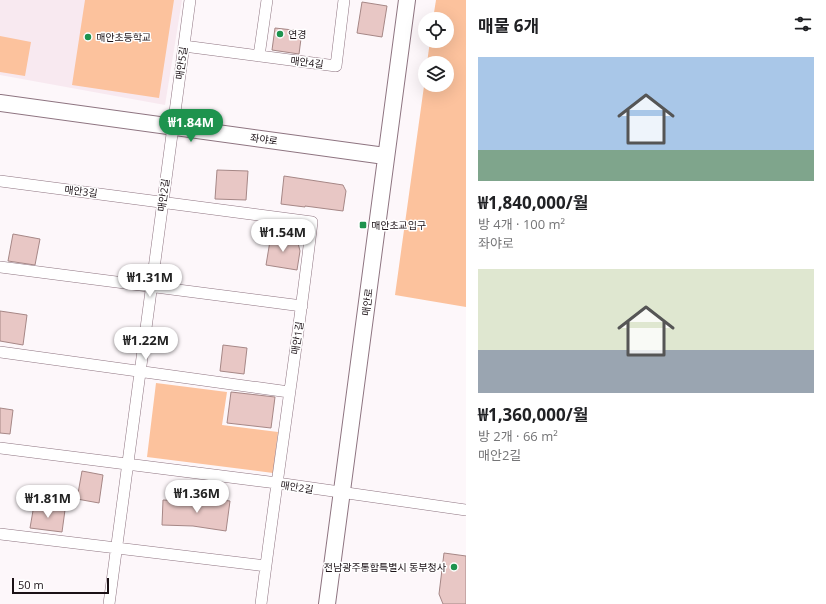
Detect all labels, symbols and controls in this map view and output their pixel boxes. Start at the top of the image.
map controls [418,12,454,92]
button: locate [418,12,454,48]
icon: filters [792,13,814,35]
text: 매물 6개 [478,14,539,37]
place label: 연경 [288,27,306,41]
marker: 연경 [275,29,285,39]
place label: 매안초등학교 [96,30,151,44]
marker: 매안초등학교 [83,32,93,42]
street label: 매안5길 [172,46,190,80]
street label: 매안4길 [290,53,324,71]
button: layers [418,56,454,92]
icon: home [610,83,682,155]
pin: ₩1.84M [158,109,224,143]
text: ₩1.84M [168,113,214,131]
street label: 좌야로 [249,130,279,148]
street label: 매안2길 [154,178,172,212]
street label: 매안3길 [64,182,98,200]
text: ₩1,840,000/월 [478,191,588,214]
text: 방 4개 · 100 m² [478,215,565,233]
place label: 매안초교입구 [371,218,426,232]
pin: ₩1.54M [250,219,316,253]
marker: 매안초교입구 [358,220,368,230]
text: ₩1.54M [260,223,306,241]
text: 좌야로 [478,234,514,252]
pin: ₩1.31M [117,264,183,298]
text: ₩1.31M [127,268,173,286]
street label: 매안로 [358,287,376,317]
icon: home [610,295,682,367]
street label: 매안1길 [287,320,307,356]
pin: ₩1.22M [113,327,179,361]
text: ₩1.22M [123,331,169,349]
text: ₩1,360,000/월 [478,403,588,426]
text: 방 2개 · 66 m² [478,427,558,445]
text: 매안2길 [478,446,521,464]
street label: 매안2길 [279,477,315,497]
pin: ₩1.36M [164,480,230,514]
text: ₩1.36M [174,484,220,502]
pin: ₩1.81M [15,485,81,519]
text: ₩1.81M [25,489,71,507]
place label: 전남광주통합특별시 동부청사 [324,560,447,574]
marker: 전남광주통합특별시 동부청사 [449,562,459,572]
scale bar [12,576,109,595]
text: 50 m [18,577,44,592]

